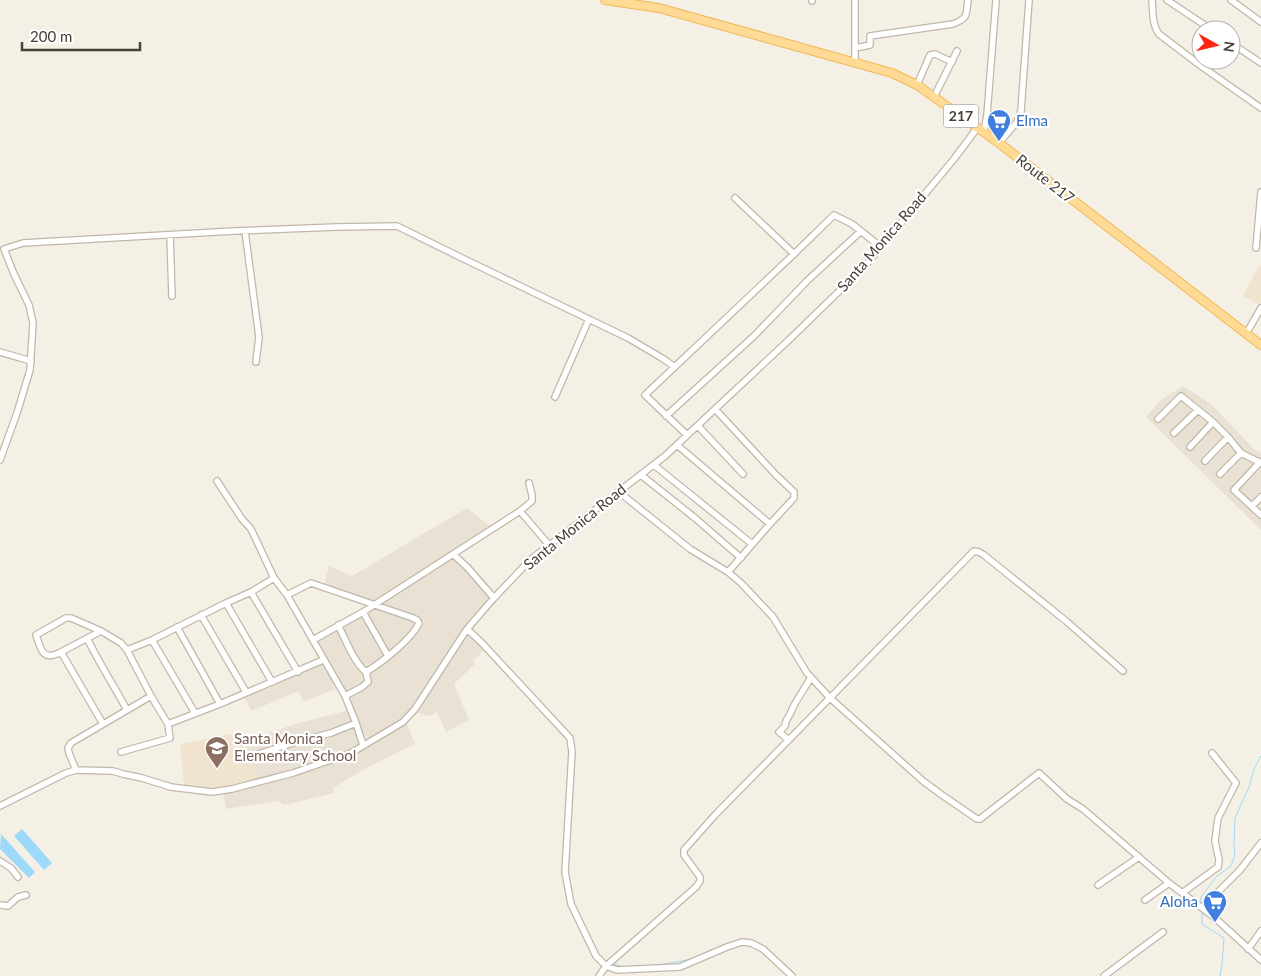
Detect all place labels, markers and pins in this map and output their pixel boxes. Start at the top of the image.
supermarket icon: Elma [986,108,1012,142]
place label: Elma [1016,111,1048,129]
place label: Santa Monica Elementary School [234,729,356,764]
school or university icon: Santa Monica Elementary School [204,735,230,769]
supermarket icon: Aloha [1202,889,1228,923]
place label: Aloha [1160,892,1198,910]

